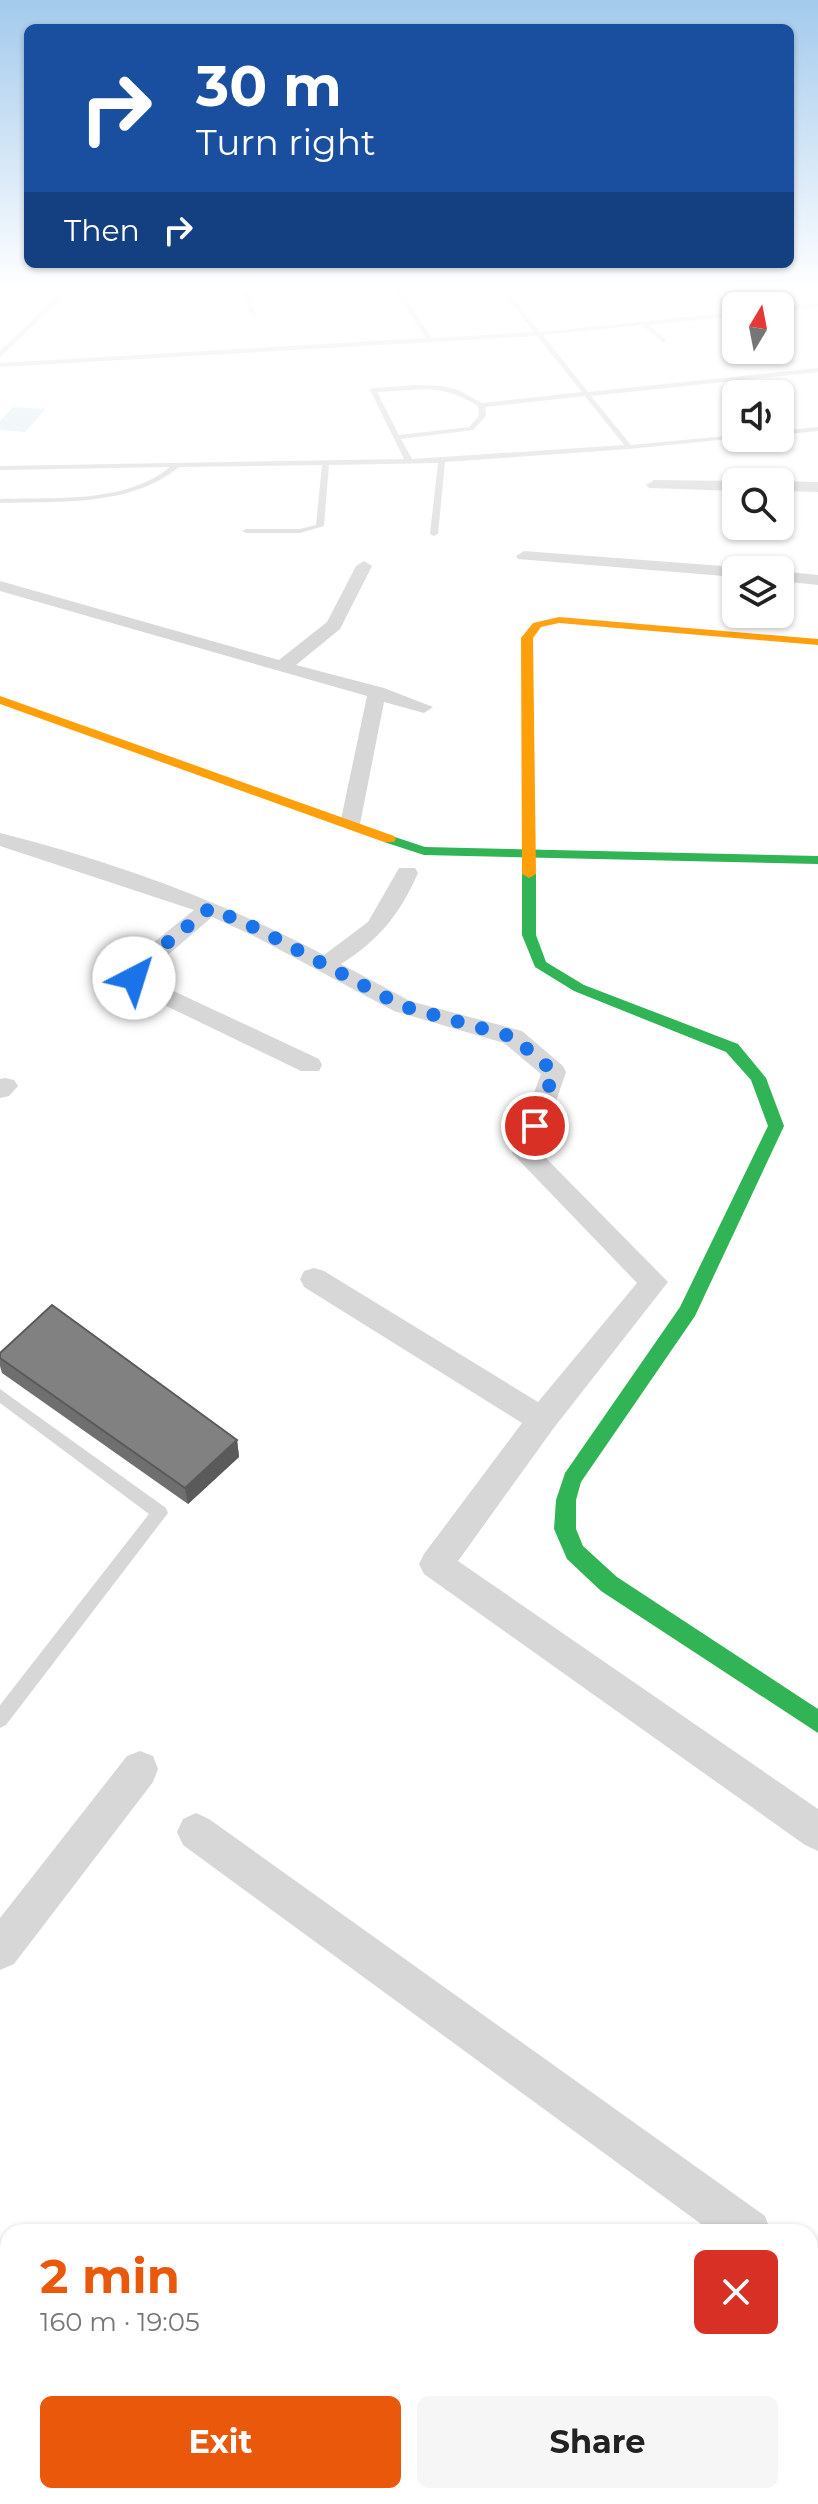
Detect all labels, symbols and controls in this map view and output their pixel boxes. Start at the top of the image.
text: 30 m [196,52,342,120]
icon: right [64,56,168,160]
text: Turn right [196,120,376,164]
icon: right [156,208,200,252]
text: Then [64,212,140,249]
north arrow [722,292,794,364]
map controls [722,292,794,628]
button: sound [722,380,794,452]
button: search [722,468,794,540]
button: layers [722,556,794,628]
position arrow [92,936,176,1020]
pin [501,1092,569,1160]
icon: arrive [513,1104,557,1148]
text: 2 min [40,2247,180,2305]
button: close [694,2250,778,2334]
text: 160 m · 19:05 [40,2306,200,2338]
button: Exit [40,2396,401,2488]
button: Share [417,2396,778,2488]

